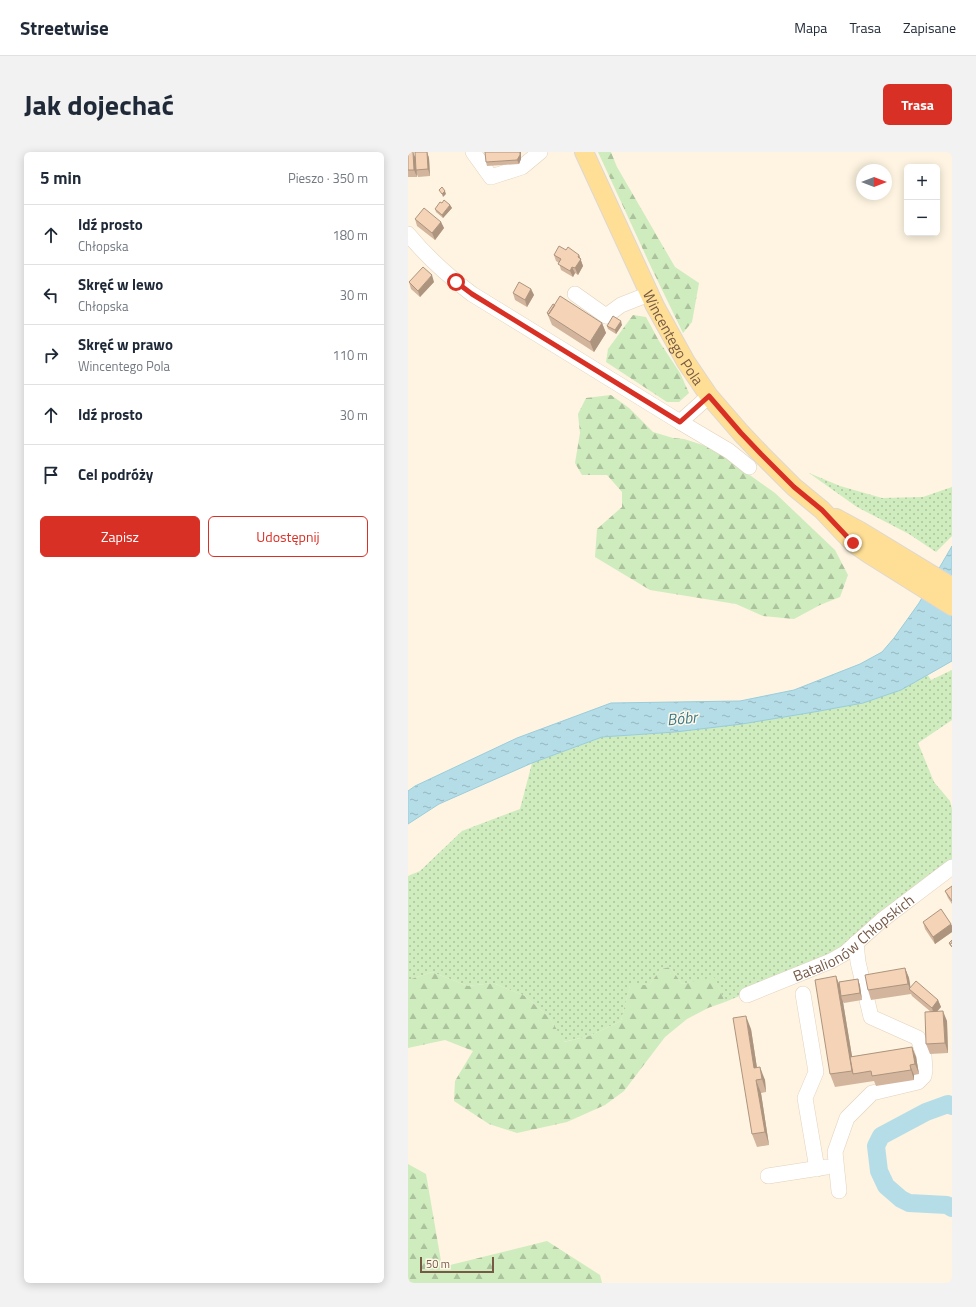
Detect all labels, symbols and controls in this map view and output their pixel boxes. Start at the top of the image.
text: Streetwise [20,13,109,42]
text: Mapa [794,17,827,38]
text: Trasa [849,17,881,38]
text: Zapisane [903,17,956,38]
text: Jak dojechać [24,83,174,126]
button: Trasa [883,84,952,125]
north arrow [856,164,892,200]
map controls [904,164,940,236]
button: + [904,164,940,200]
text: 5 min [40,165,81,191]
text: Pieszo · 350 m [288,168,368,188]
button: − [904,200,940,236]
text: Idź prosto [78,213,143,236]
icon: ahead [40,224,62,246]
text: 180 m [332,225,368,245]
text: Chłopska [78,236,129,256]
text: Skręć w lewo [78,273,163,296]
route start [447,273,465,291]
icon: left [40,284,62,306]
text: 30 m [340,285,368,305]
street label: Wincentego Pola [638,286,710,390]
text: Chłopska [78,296,129,316]
text: Skręć w prawo [78,333,173,356]
icon: right [40,344,62,366]
text: 110 m [332,345,368,365]
text: Wincentego Pola [78,356,170,376]
text: Idź prosto [78,403,143,426]
icon: ahead [40,404,62,426]
text: 30 m [340,405,368,425]
text: Cel podróży [78,463,153,486]
icon: arrive [40,464,62,486]
button: Zapisz [40,516,200,557]
button: Udostępnij [208,516,368,557]
route end [844,534,862,552]
water label: Bóbr [666,704,700,732]
street label: Batalionów Chłopskich [789,888,919,987]
scale bar [420,1255,494,1274]
text: 50 m [426,1256,450,1272]

